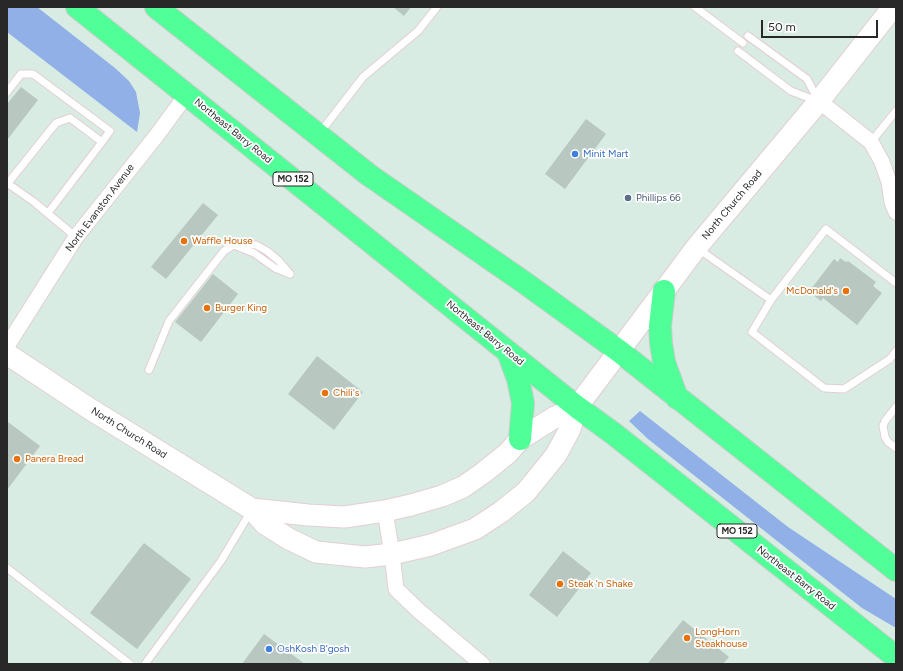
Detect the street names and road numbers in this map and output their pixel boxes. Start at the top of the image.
street label: Northeast Barry Road [192,96,274,166]
street label: North Evanston Avenue [63,162,137,254]
street label: North Church Road [699,168,765,242]
road number: MO 152 [273,172,313,186]
street label: Northeast Barry Road [444,298,526,368]
street label: North Church Road [89,405,169,461]
road number: MO 152 [717,524,757,538]
street label: Northeast Barry Road [754,544,838,612]

